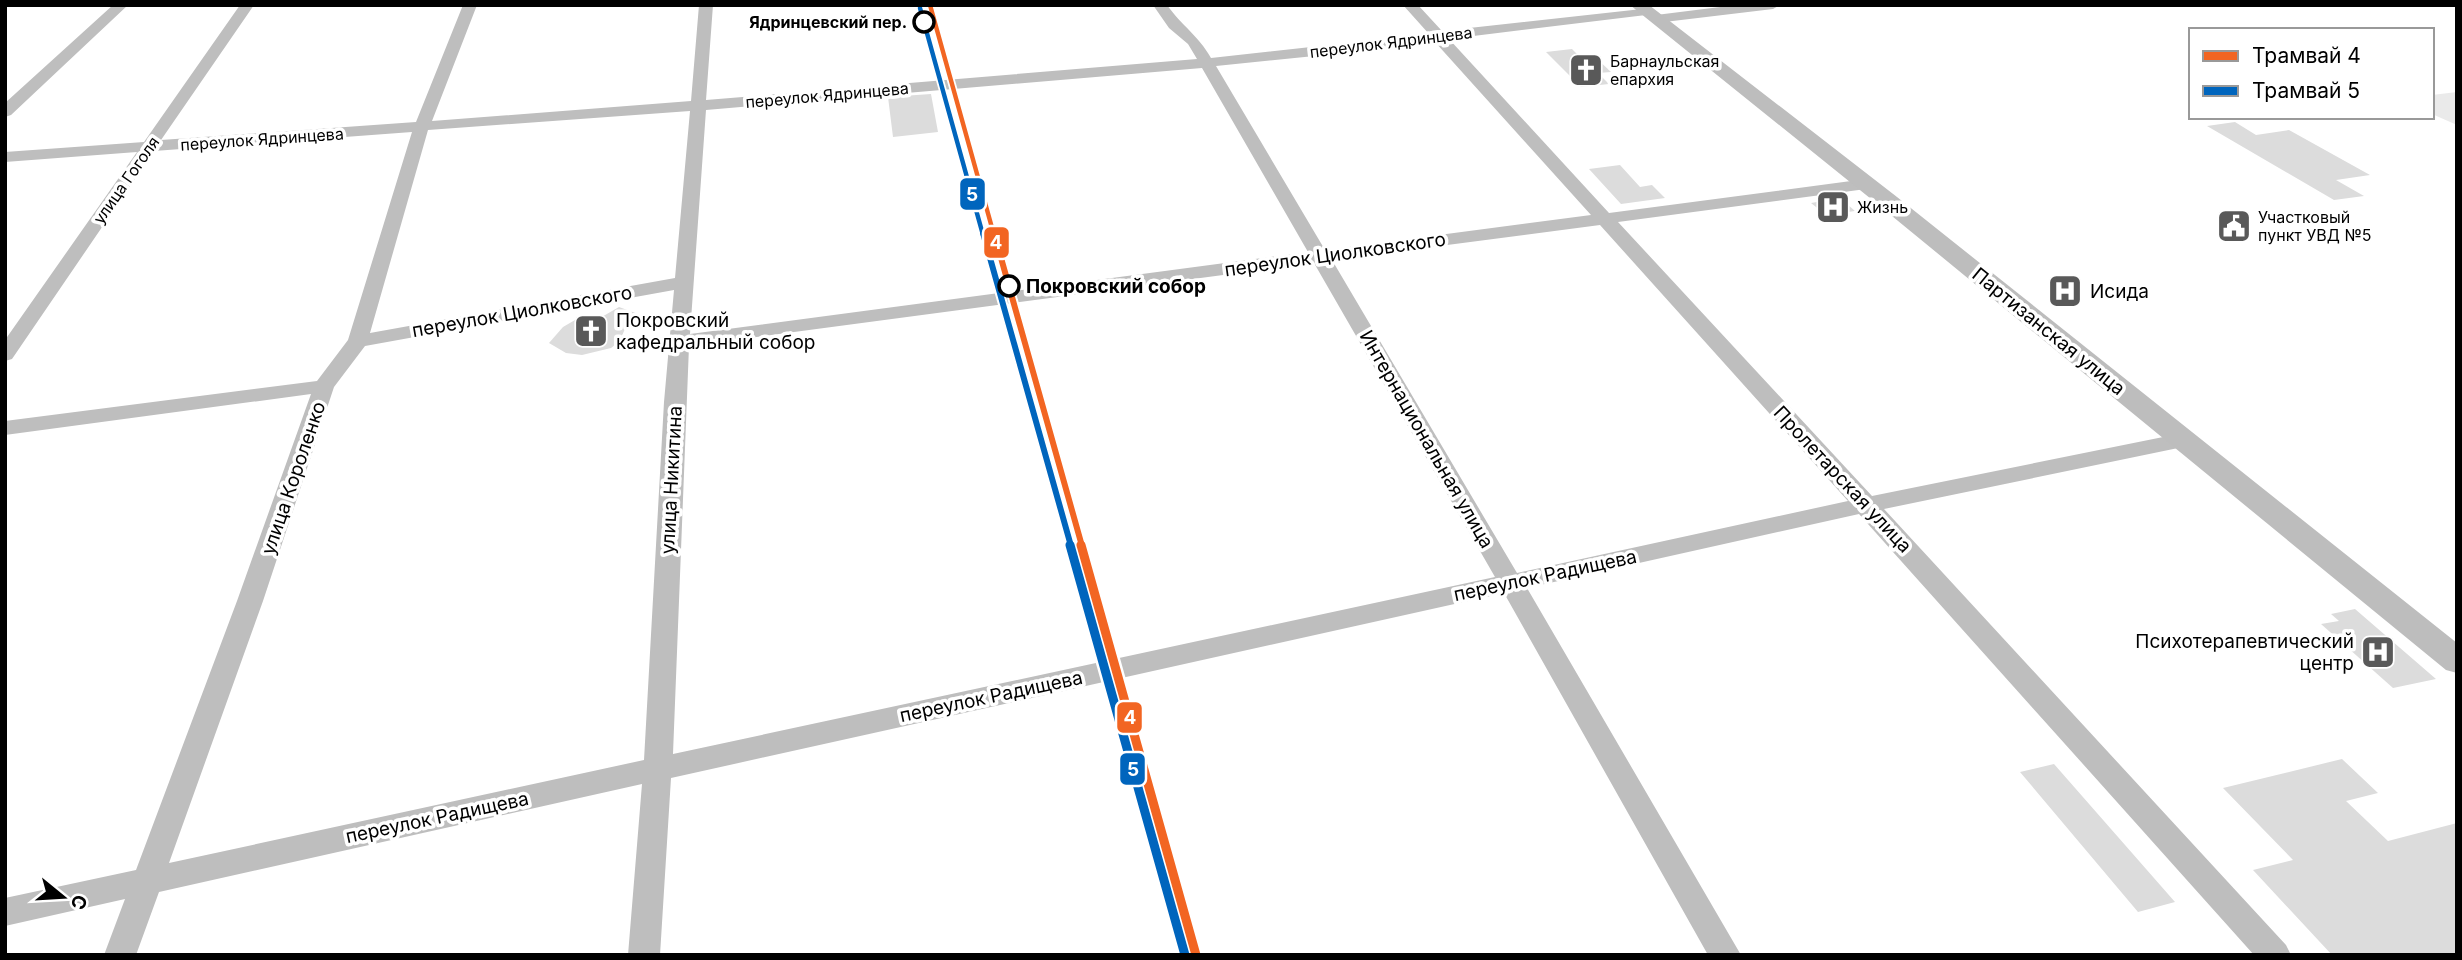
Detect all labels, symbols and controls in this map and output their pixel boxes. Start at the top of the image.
marker: Ядринцевский пер. [913,11,935,33]
place label: Ядринцевский пер. [749,12,907,32]
street label: переулок Ядринцева [1309,22,1473,62]
legend [2189,28,2434,119]
text: Трамвай 4 [2252,43,2361,68]
church icon: Барнаульская епархия [1567,51,1605,89]
place label: Барнаульская епархия [1610,51,1719,89]
street label: переулок Ядринцева [745,78,909,112]
text: Трамвай 5 [2252,78,2360,103]
street label: переулок Ядринцева [180,123,344,155]
street label: улица Гоголя [89,133,163,227]
line badge: 5 [959,177,986,211]
text: 5 [966,183,978,206]
hospital icon: Жизнь [1814,188,1852,226]
place label: Жизнь [1857,197,1908,217]
public building icon: Участковый пункт УВД №5 [2215,207,2253,245]
place label: Участковый пункт УВД №5 [2258,207,2372,245]
line badge: 4 [983,226,1010,259]
street label: переулок Циолковского [1223,228,1447,281]
text: 4 [990,231,1002,254]
street label: Партизанская улица [1968,263,2130,400]
hospital icon: Исида [2046,272,2084,310]
marker: Покровский собор [998,275,1020,297]
place label: Покровский собор [1026,275,1206,298]
place label: Исида [2090,280,2149,303]
street label: переулок Циолковского [410,281,634,342]
place label: Покровский кафедральный собор [616,309,815,354]
church icon: Покровский кафедральный собор [572,312,610,350]
street label: Интернациональная улица [1355,326,1498,552]
street label: улица Короленко [257,399,330,558]
street label: Пролетарская улица [1769,401,1917,557]
street label: улица Никитина [656,405,687,555]
street label: переулок Радищева [1451,545,1639,606]
place label: Психотерапевтический центр [2135,630,2354,675]
hospital icon: Психотерапевтический центр [2359,633,2397,671]
street label: переулок Радищева [897,666,1085,727]
line badge: 4 [1116,701,1143,734]
text: 4 [1124,706,1136,729]
line badge: 5 [1119,752,1146,786]
text: 5 [1127,758,1139,781]
street label: переулок Радищева [343,787,531,848]
north arrow [28,862,98,932]
text: С [66,892,92,912]

